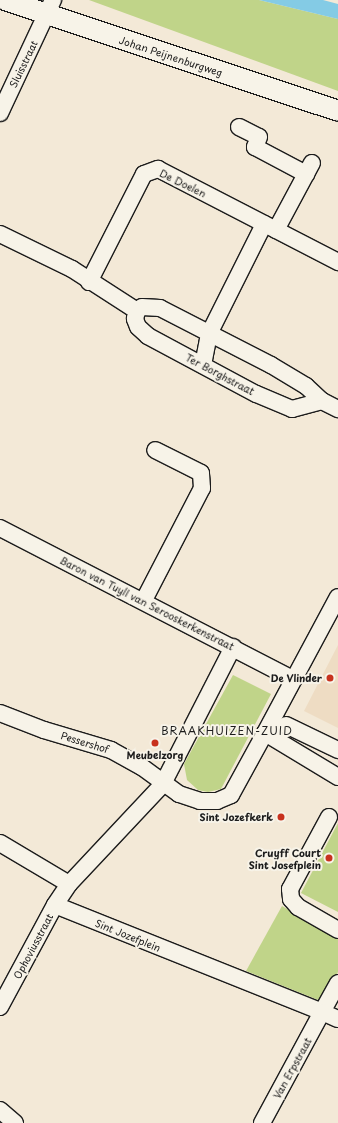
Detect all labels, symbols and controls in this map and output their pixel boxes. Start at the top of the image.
street label: Johan Peijnenburgweg [118,34,224,78]
street label: Sluisstraat [6,38,40,90]
street label: De Doelen [158,167,208,199]
street label: Ter Borghstraat [184,351,256,397]
street label: Baron van Tuyll van Serooskerkenstraat [58,554,236,652]
place label: De Vlinder [270,672,322,684]
marker: De Vlinder [325,673,335,683]
district label: BRAAKHUIZEN-ZUID [161,724,293,738]
street label: Pessershof [59,729,111,755]
marker: Meubelzorg [150,738,160,748]
place label: Meubelzorg [127,749,183,761]
place label: Sint Jozefkerk [199,811,273,823]
marker: Sint Jozefkerk [276,812,286,822]
place label: Cruyff Court Sint Josefplein [248,846,321,870]
marker: Cruyff Court Sint Josefplein [324,853,334,863]
street label: Ophoviusstraat [11,911,55,981]
street label: Sint Jozefplein [94,916,162,954]
street label: Van Erpstraat [271,1036,313,1100]

